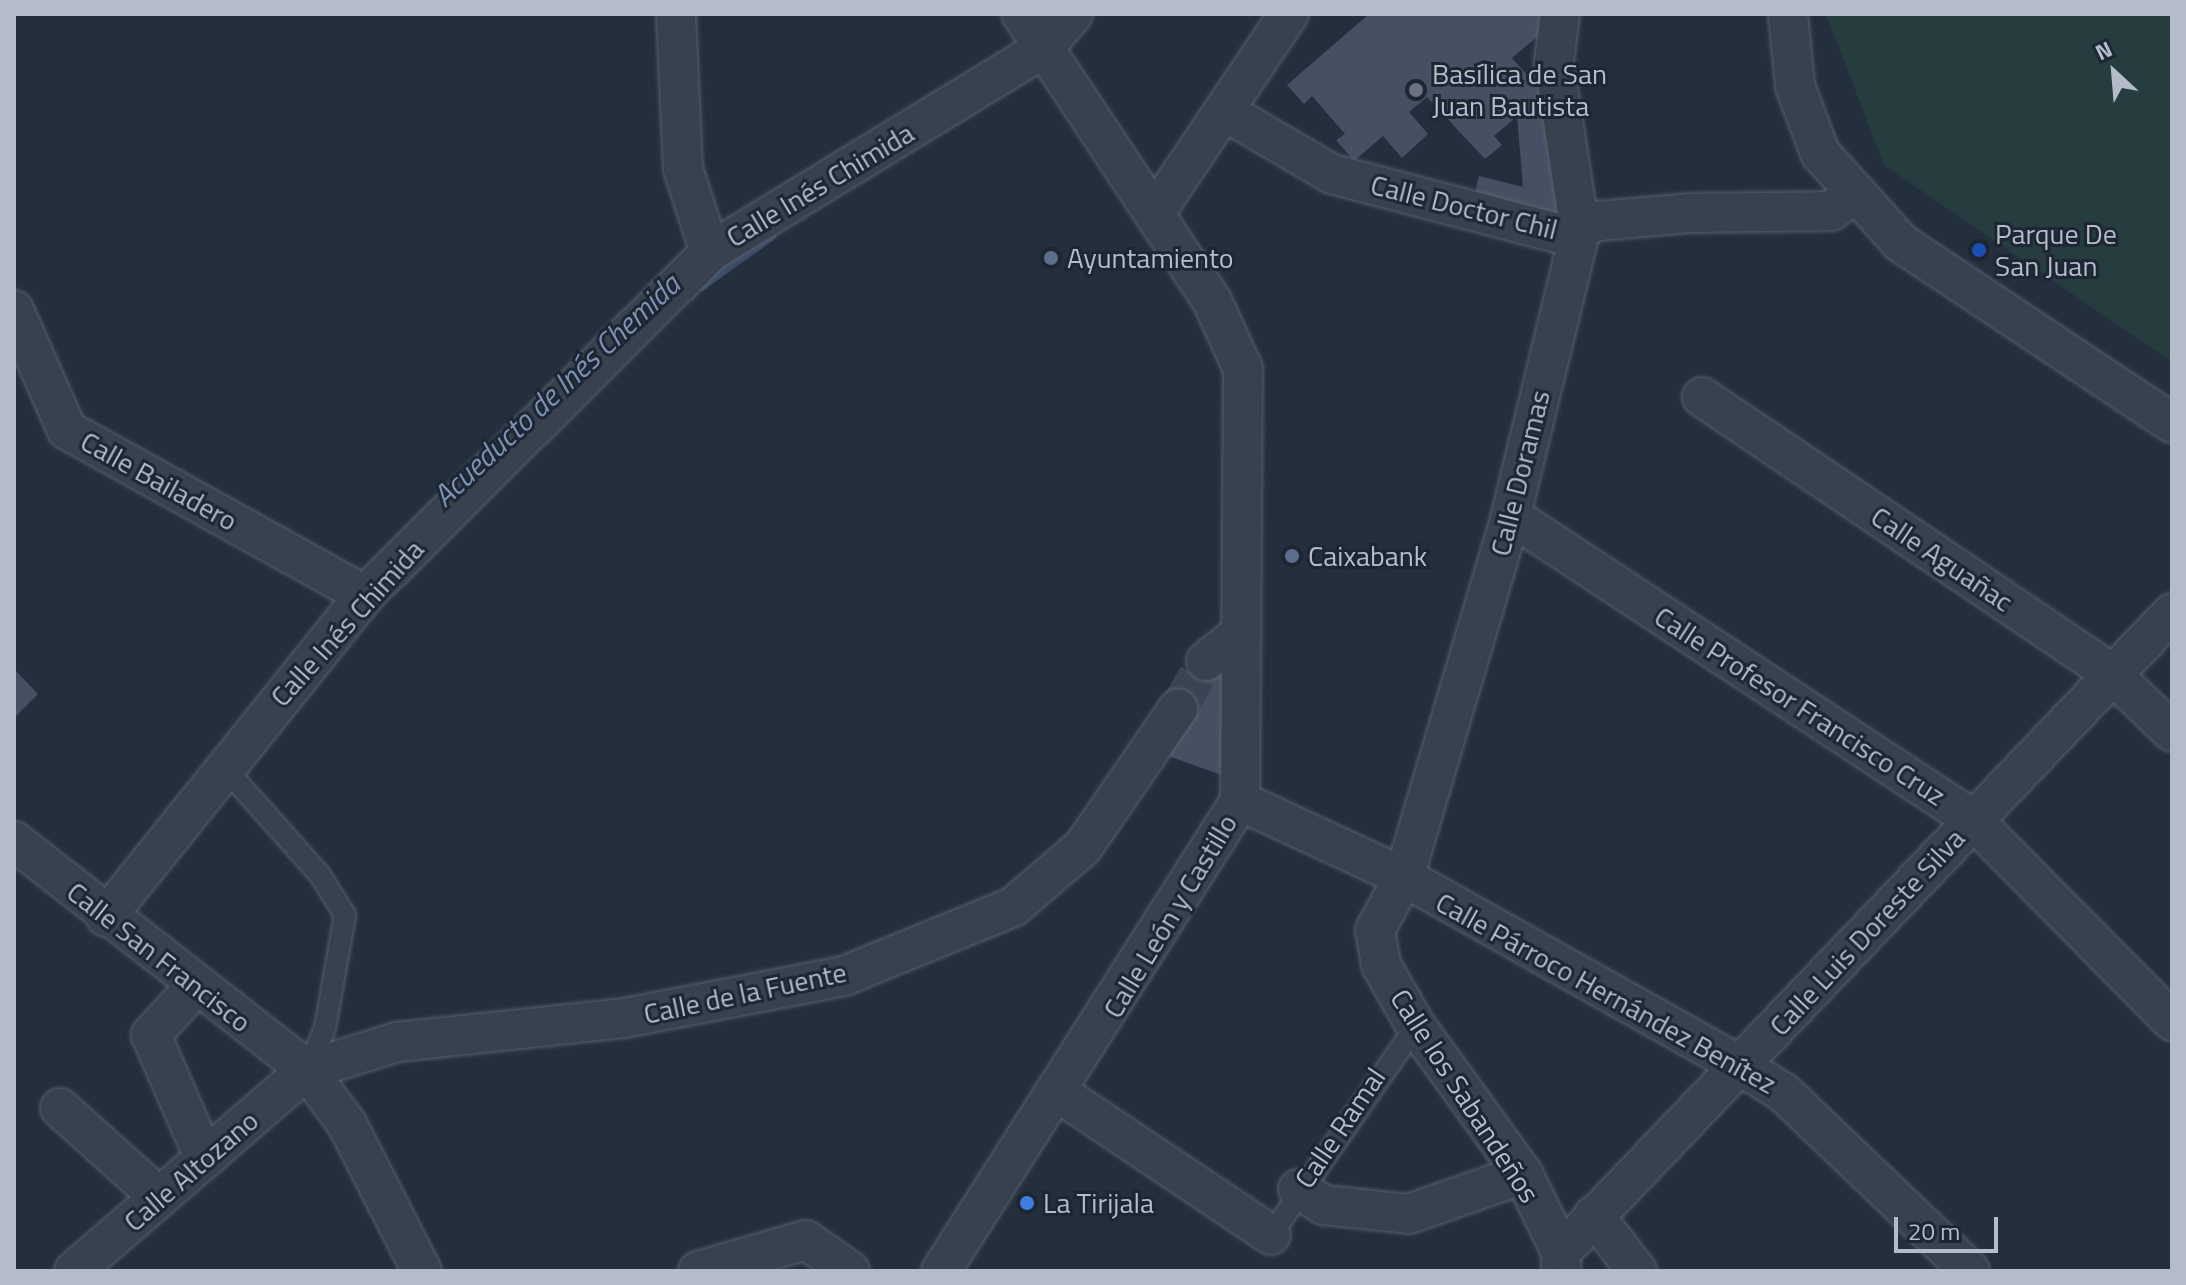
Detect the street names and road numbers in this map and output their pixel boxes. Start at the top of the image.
street label: Calle Inés Chimida [720,116,920,254]
street label: Calle Doctor Chil [1367,168,1561,246]
street label: Calle Doramas [1483,387,1557,559]
street label: Calle Bailadero [75,424,243,538]
street label: Calle Aguañac [1865,499,2019,619]
street label: Calle Inés Chimida [263,533,431,713]
street label: Calle Profesor Francisco Cruz [1648,599,1952,813]
street label: Calle León y Castillo [1096,808,1244,1024]
street label: Calle Luis Doreste Silva [1762,822,1972,1042]
street label: Calle San Francisco [60,875,258,1039]
street label: Calle Párroco Hernández Benítez [1430,885,1782,1101]
street label: Calle de la Fuente [641,955,849,1031]
street label: Calle los Sabandeños [1383,983,1547,1209]
street label: Calle Ramal [1288,1062,1392,1194]
street label: Calle Altozano [117,1104,265,1238]

